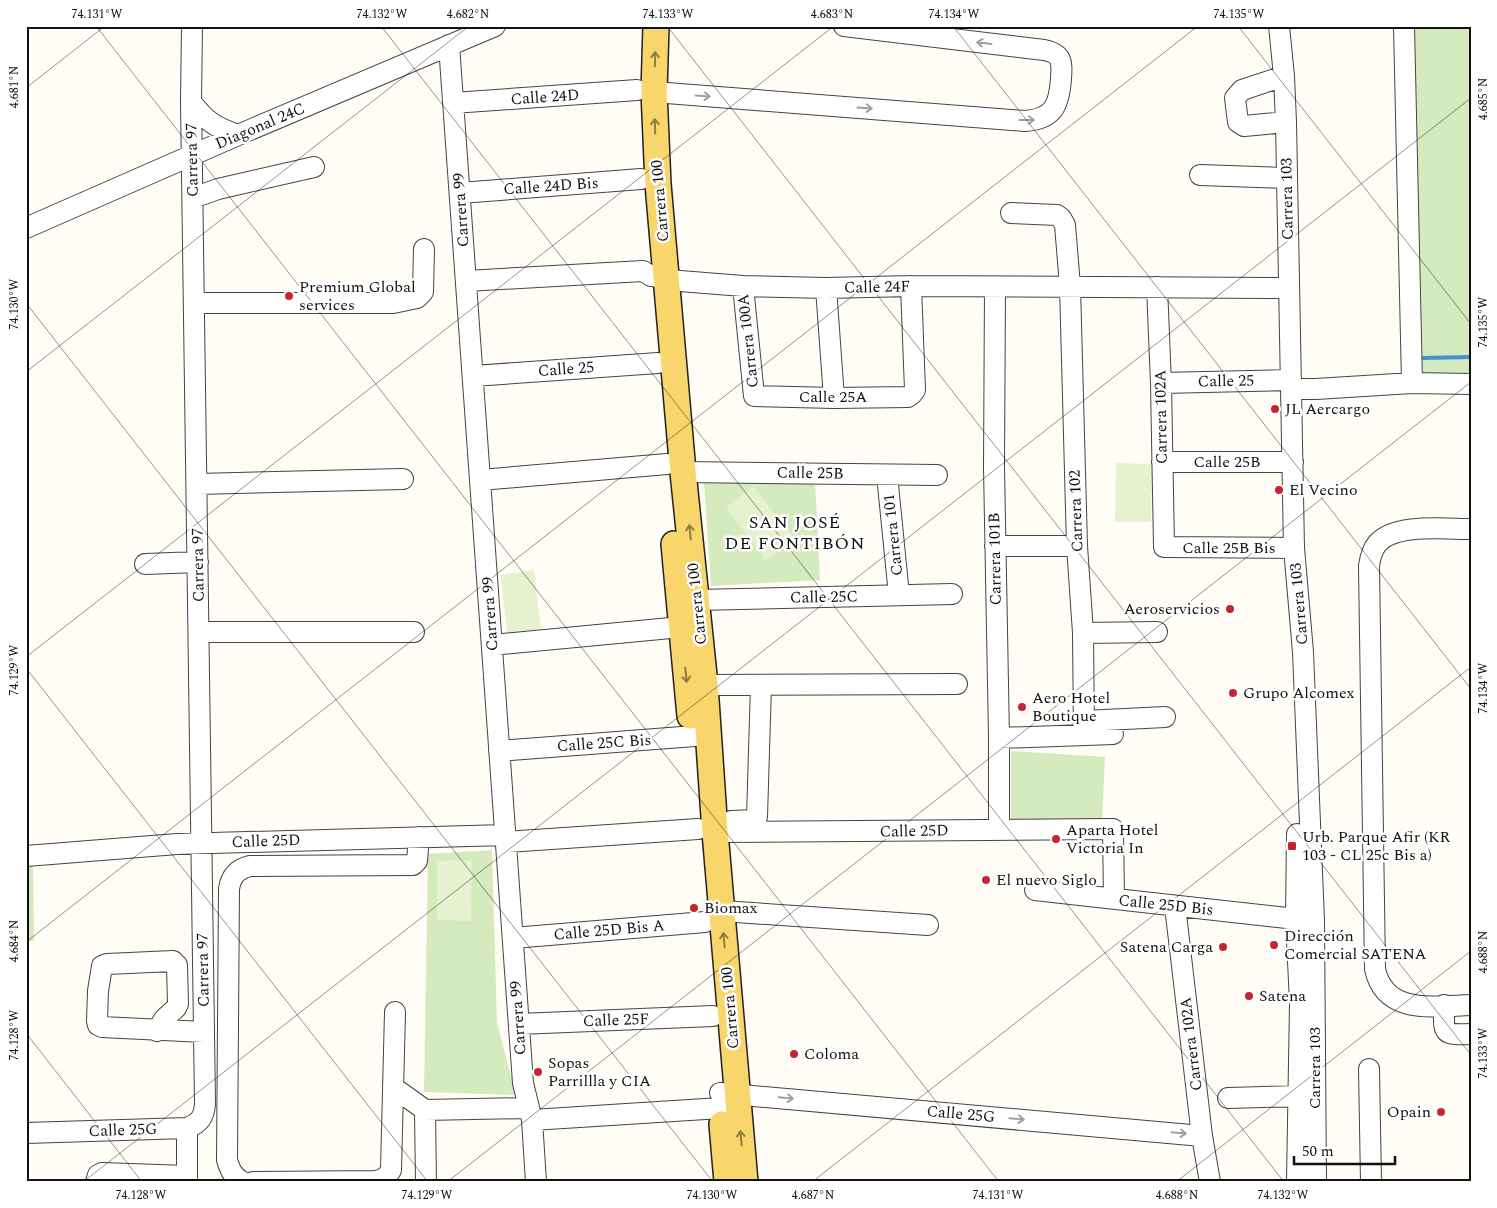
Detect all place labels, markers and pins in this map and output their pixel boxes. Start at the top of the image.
place label: Premium Global services [299,275,416,317]
marker: Premium Global services [283,290,295,302]
place label: JL Aercargo [1285,397,1370,421]
marker: JL Aercargo [1269,403,1281,415]
place label: El Vecino [1289,478,1358,502]
marker: El Vecino [1273,484,1285,496]
place label: Aeroservicios [1124,597,1220,621]
marker: Aeroservicios [1224,603,1236,615]
place label: Grupo Alcomex [1243,681,1355,705]
place label: Aero Hotel Boutique [1032,686,1110,728]
marker: Grupo Alcomex [1227,687,1239,699]
marker: Aero Hotel Boutique [1016,701,1028,713]
place label: Aparta Hotel Victoria In [1066,818,1159,860]
place label: Urb. Parque Afir (KR 103 - CL 25c Bis a) [1302,825,1451,867]
marker: Aparta Hotel Victoria In [1050,833,1062,845]
marker: Urb. Parque Afir (KR 103 - CL 25c Bis a) [1286,840,1298,852]
place label: El nuevo Siglo [996,868,1097,892]
marker: El nuevo Siglo [980,874,992,886]
place label: Biomax [704,896,758,920]
marker: Biomax [688,902,700,914]
place label: Dirección Comercial SATENA [1284,924,1427,966]
place label: Satena Carga [1120,935,1213,959]
marker: Dirección Comercial SATENA [1268,939,1280,951]
marker: Satena Carga [1217,941,1229,953]
place label: Satena [1259,984,1306,1008]
marker: Satena [1243,990,1255,1002]
place label: Coloma [804,1042,859,1066]
marker: Coloma [788,1048,800,1060]
place label: Sopas Parrillla y CIA [548,1051,651,1093]
marker: Sopas Parrillla y CIA [532,1066,544,1078]
place label: Opain [1387,1100,1431,1124]
marker: Opain [1435,1106,1447,1118]

